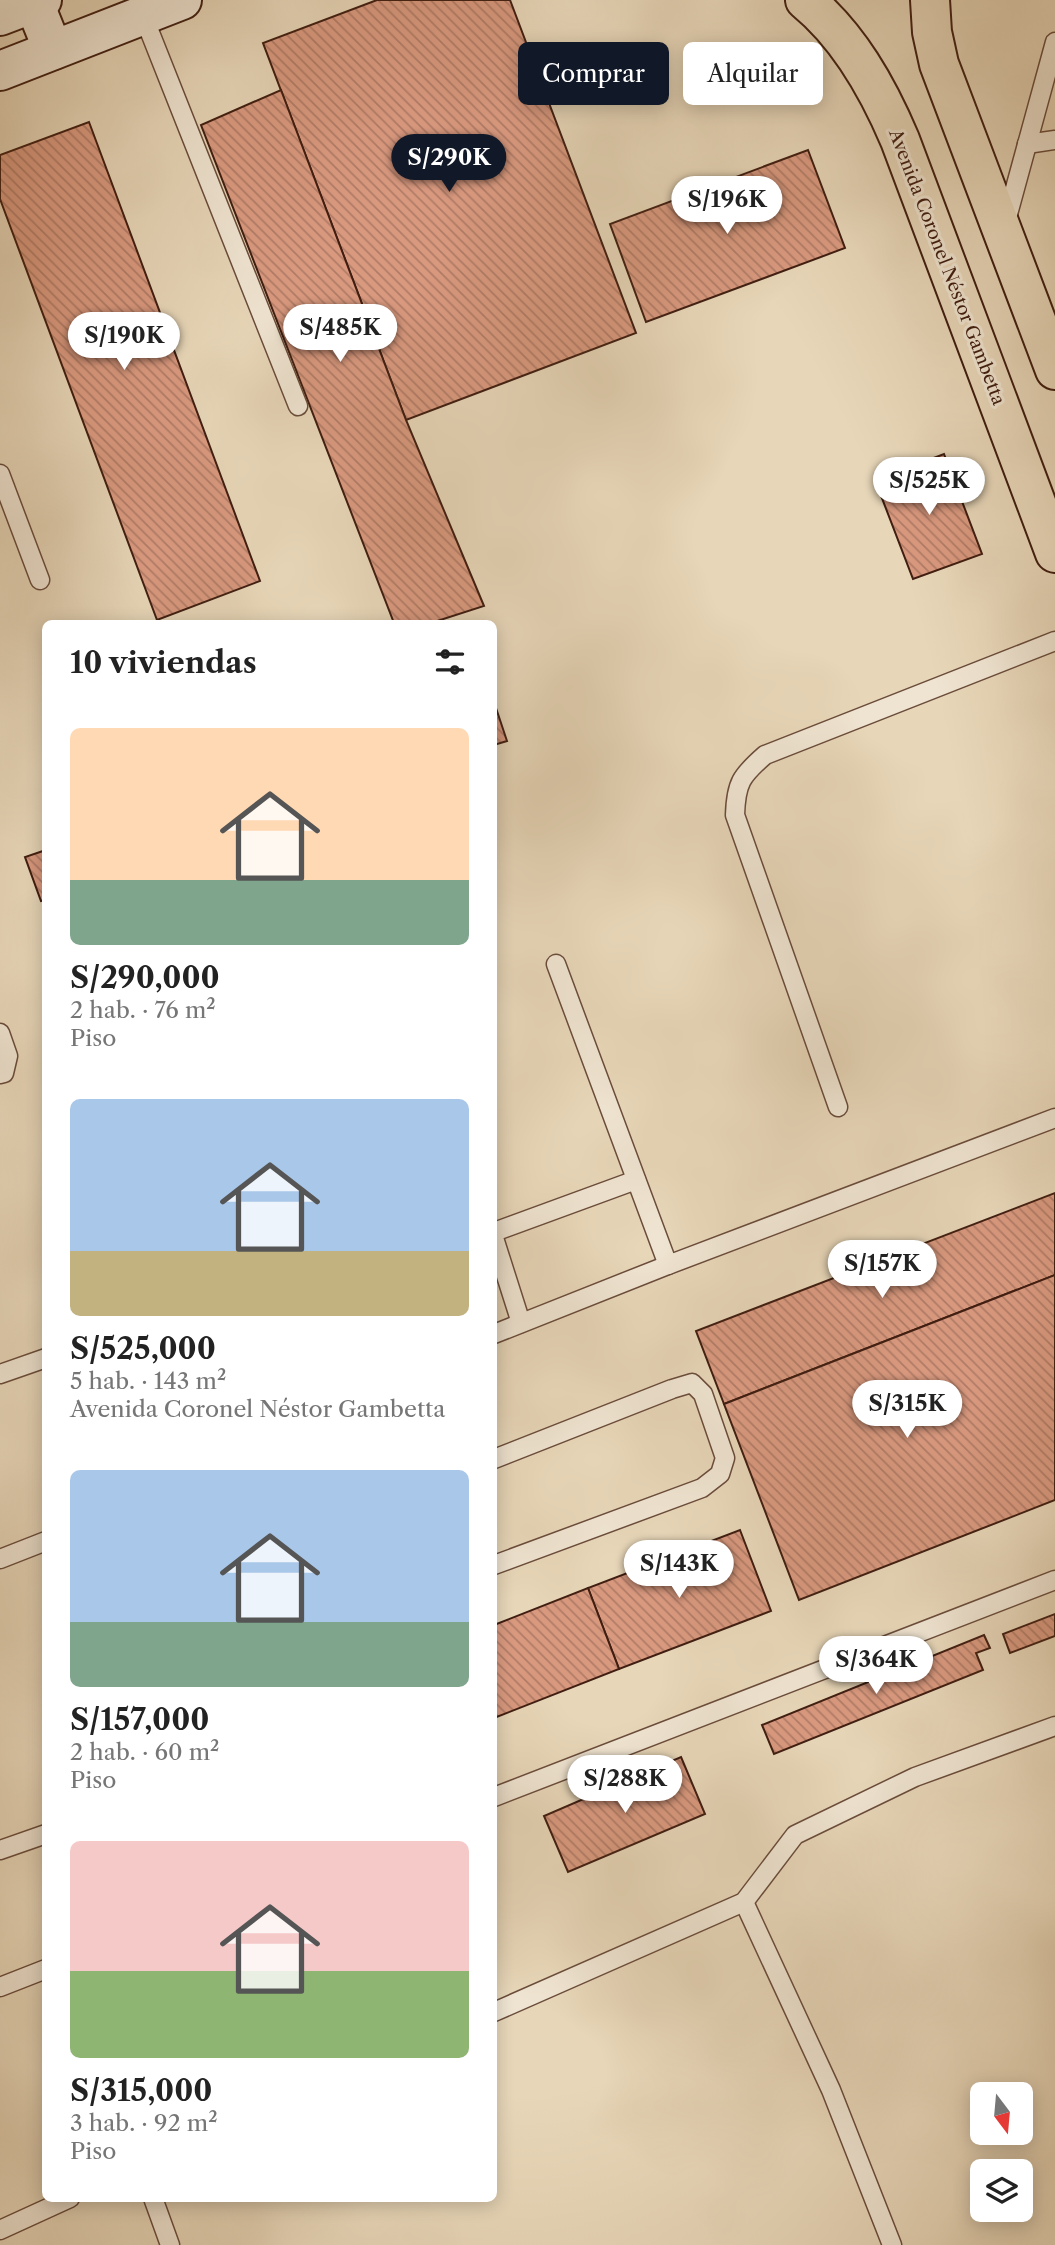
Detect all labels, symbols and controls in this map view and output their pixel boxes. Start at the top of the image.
chip: Comprar [518,42,669,105]
chip: Alquilar [683,42,823,105]
street label: Avenida Coronel Néstor Gambetta [884,125,1010,409]
pin: S/290K [392,134,506,194]
text: S/290K [407,143,491,171]
pin: S/196K [670,176,784,236]
text: S/196K [687,185,767,213]
pin: S/485K [283,304,397,364]
pin: S/190K [67,312,181,372]
text: S/485K [299,313,381,341]
text: S/190K [84,321,164,349]
pin: S/525K [872,458,986,517]
text: S/525K [889,466,969,494]
icon: filters [431,643,469,681]
text: 10 viviendas [70,644,257,681]
icon: home [207,773,333,899]
text: S/290,000 [70,959,220,996]
text: 2 hab. · 76 m² [70,996,216,1024]
text: Piso [70,1024,116,1052]
icon: home [207,1144,333,1270]
pin: S/157K [825,1240,939,1300]
text: S/157K [844,1249,920,1277]
text: S/525,000 [70,1330,216,1367]
text: 5 hab. · 143 m² [70,1367,226,1395]
pin: S/315K [850,1380,964,1440]
text: S/315K [868,1389,946,1417]
text: Avenida Coronel Néstor Gambetta [70,1395,445,1423]
icon: home [207,1515,333,1641]
pin: S/143K [622,1540,736,1600]
text: S/143K [640,1549,718,1577]
pin: S/364K [819,1636,933,1696]
text: S/364K [835,1645,917,1673]
text: S/157,000 [70,1701,209,1738]
text: 2 hab. · 60 m² [70,1738,220,1766]
pin: S/288K [568,1756,682,1815]
text: S/288K [583,1764,667,1792]
text: Piso [70,1766,116,1794]
icon: home [207,1886,333,2012]
text: S/315,000 [70,2072,212,2109]
north arrow [970,2082,1032,2146]
map controls [970,2082,1033,2222]
text: 3 hab. · 92 m² [70,2109,218,2137]
text: Piso [70,2137,116,2165]
button: layers [970,2159,1033,2222]

